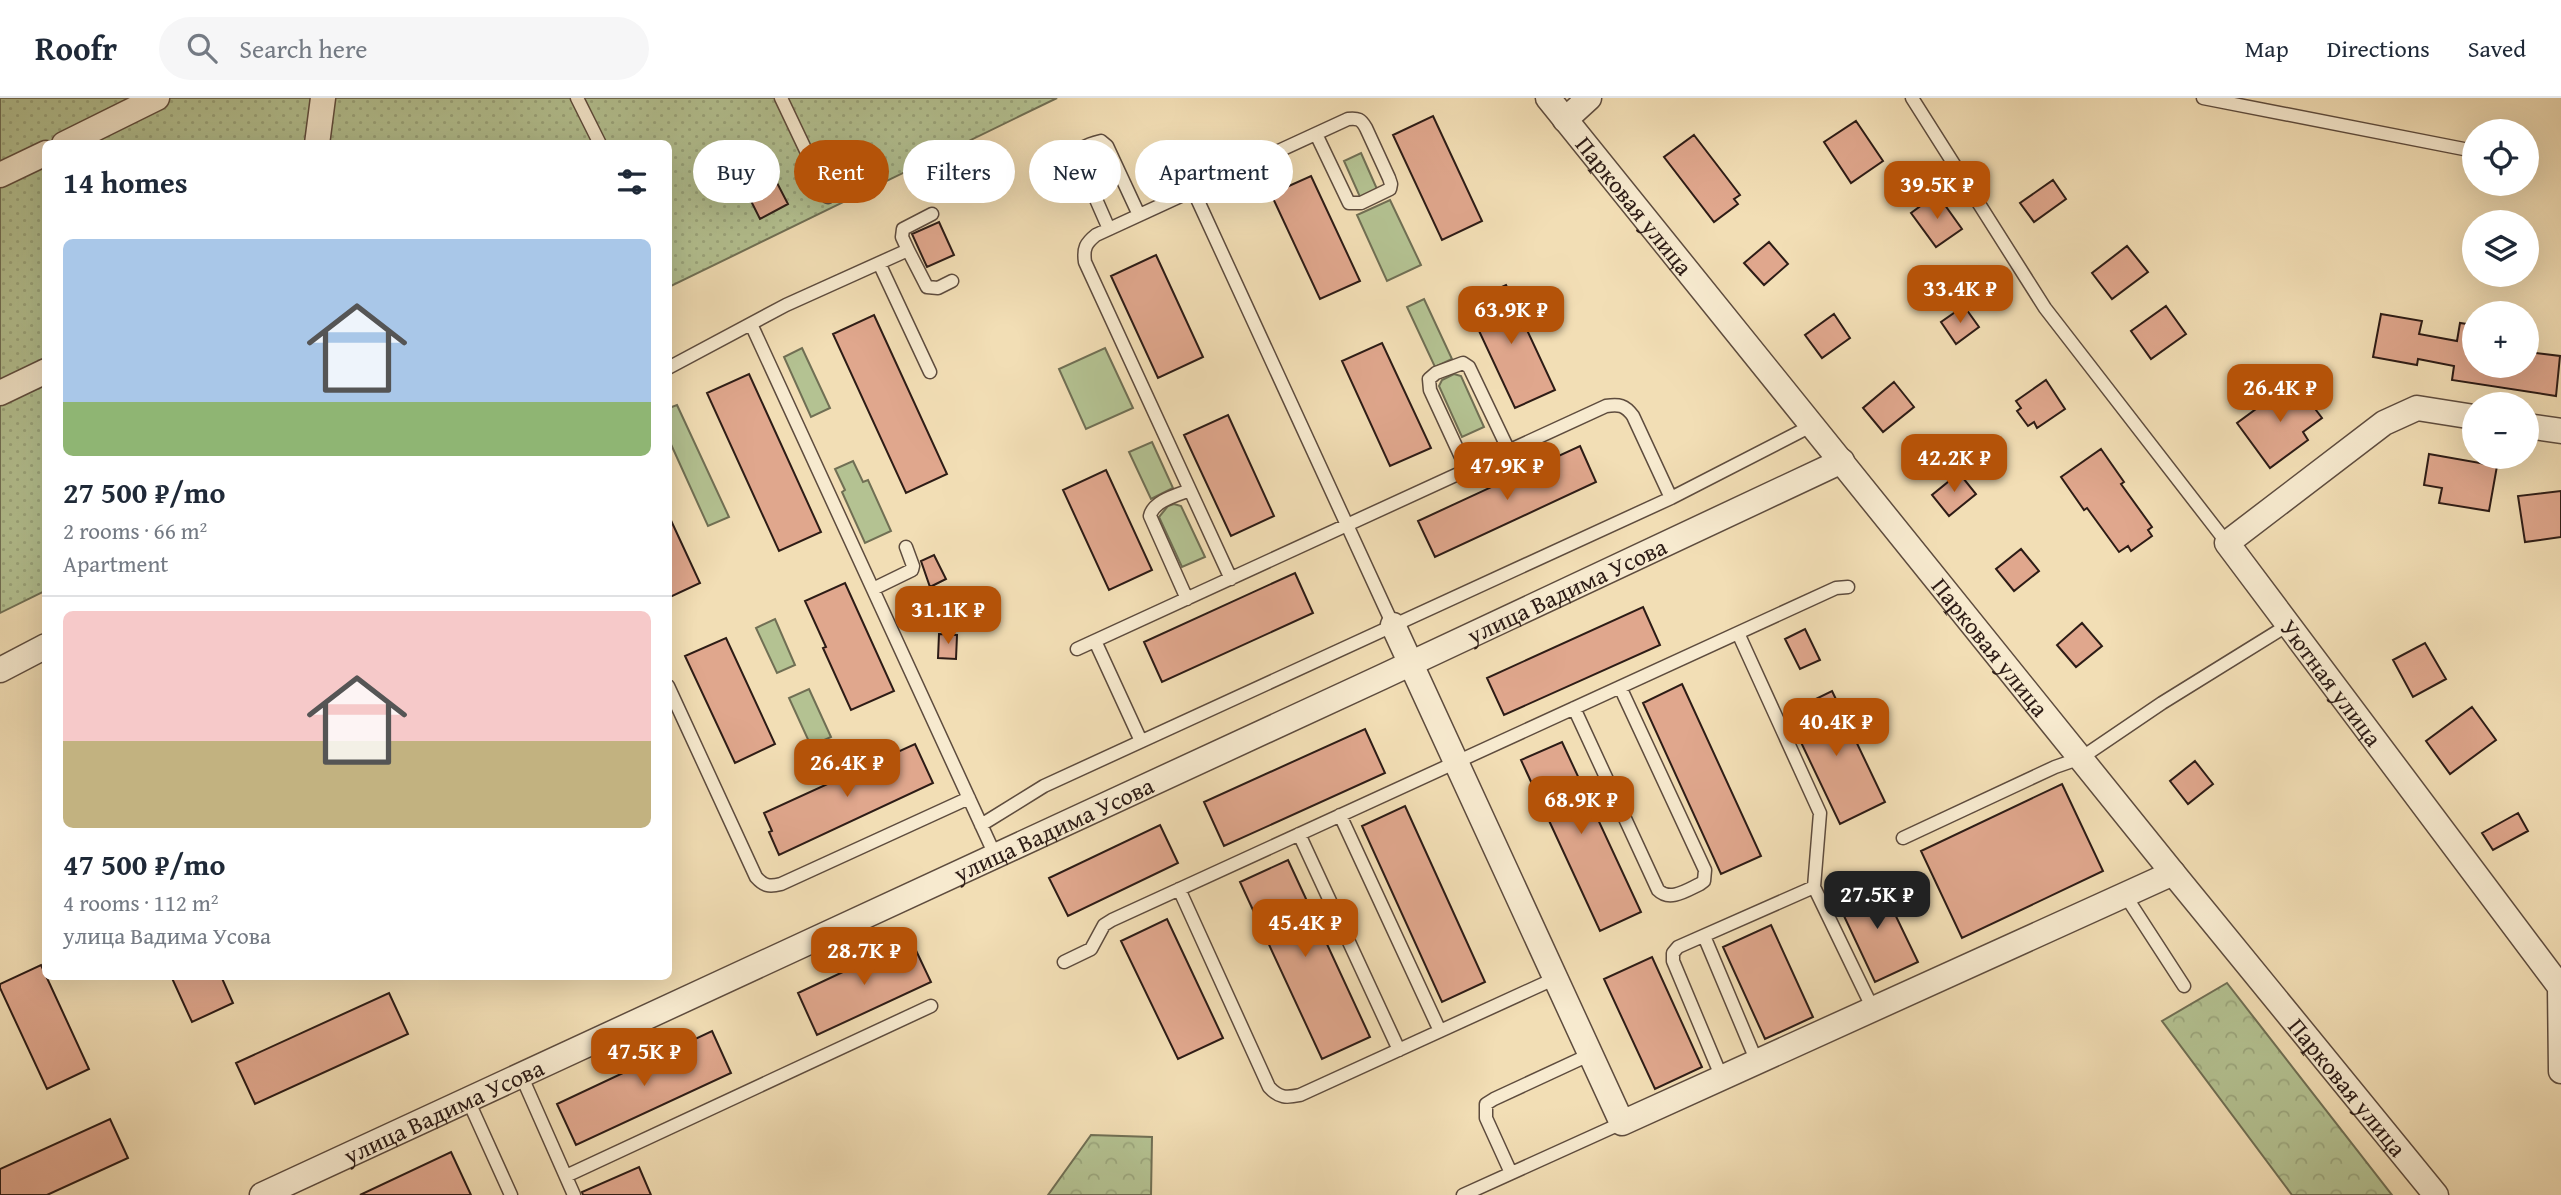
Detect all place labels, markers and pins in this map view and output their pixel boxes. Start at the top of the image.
pin: 39.5K ₽ [1872,162,2002,221]
pin: 33.4K ₽ [1895,266,2025,325]
pin: 63.9K ₽ [1446,286,1576,346]
pin: 26.4K ₽ [2215,364,2345,424]
pin: 42.2K ₽ [1889,434,2019,494]
pin: 47.9K ₽ [1442,442,1572,502]
pin: 31.1K ₽ [883,587,1013,646]
pin: 40.4K ₽ [1771,698,1901,758]
pin: 26.4K ₽ [782,740,912,799]
pin: 68.9K ₽ [1516,776,1646,836]
pin: 27.5K ₽ [1812,872,1942,931]
pin: 45.4K ₽ [1240,900,1370,959]
pin: 28.7K ₽ [799,928,929,987]
pin: 47.5K ₽ [579,1028,709,1088]

